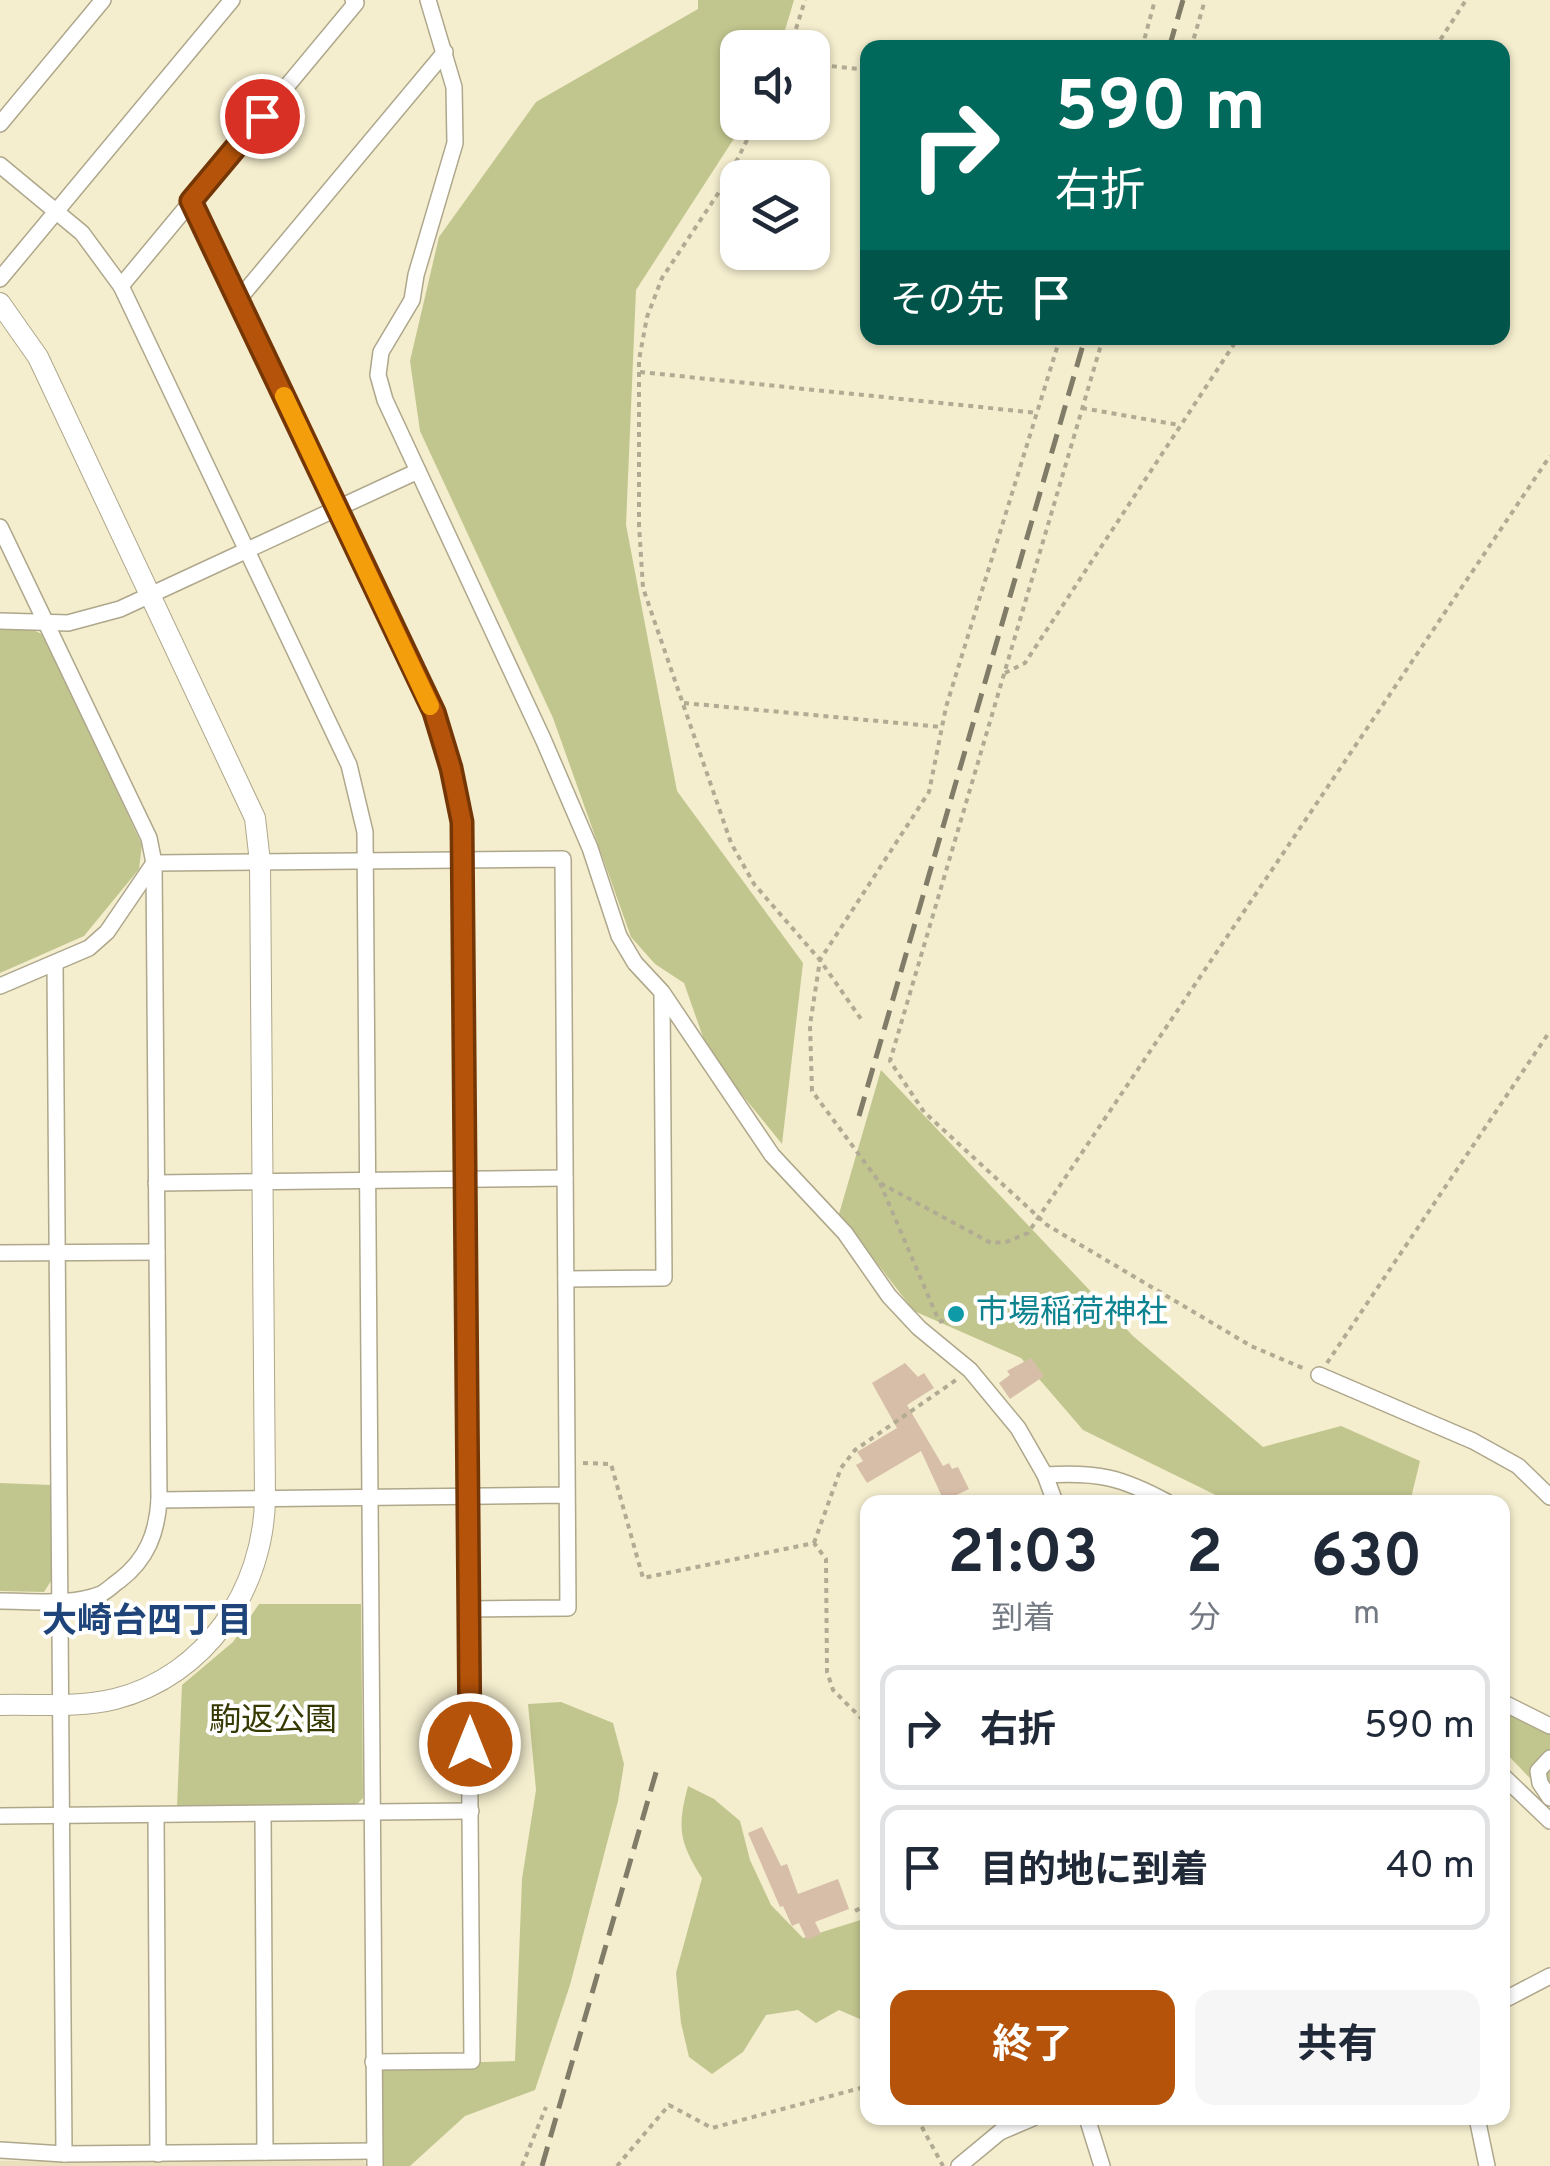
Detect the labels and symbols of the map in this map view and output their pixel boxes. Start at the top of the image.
pin [220,74,305,159]
place label: 市場稲荷神社 [976,1294,1168,1334]
marker: 市場稲荷神社 [945,1303,967,1325]
district label: 大崎台四丁目 [42,1601,252,1645]
position arrow [418,1692,522,1796]
park label: 駒返公園 [209,1702,337,1742]

